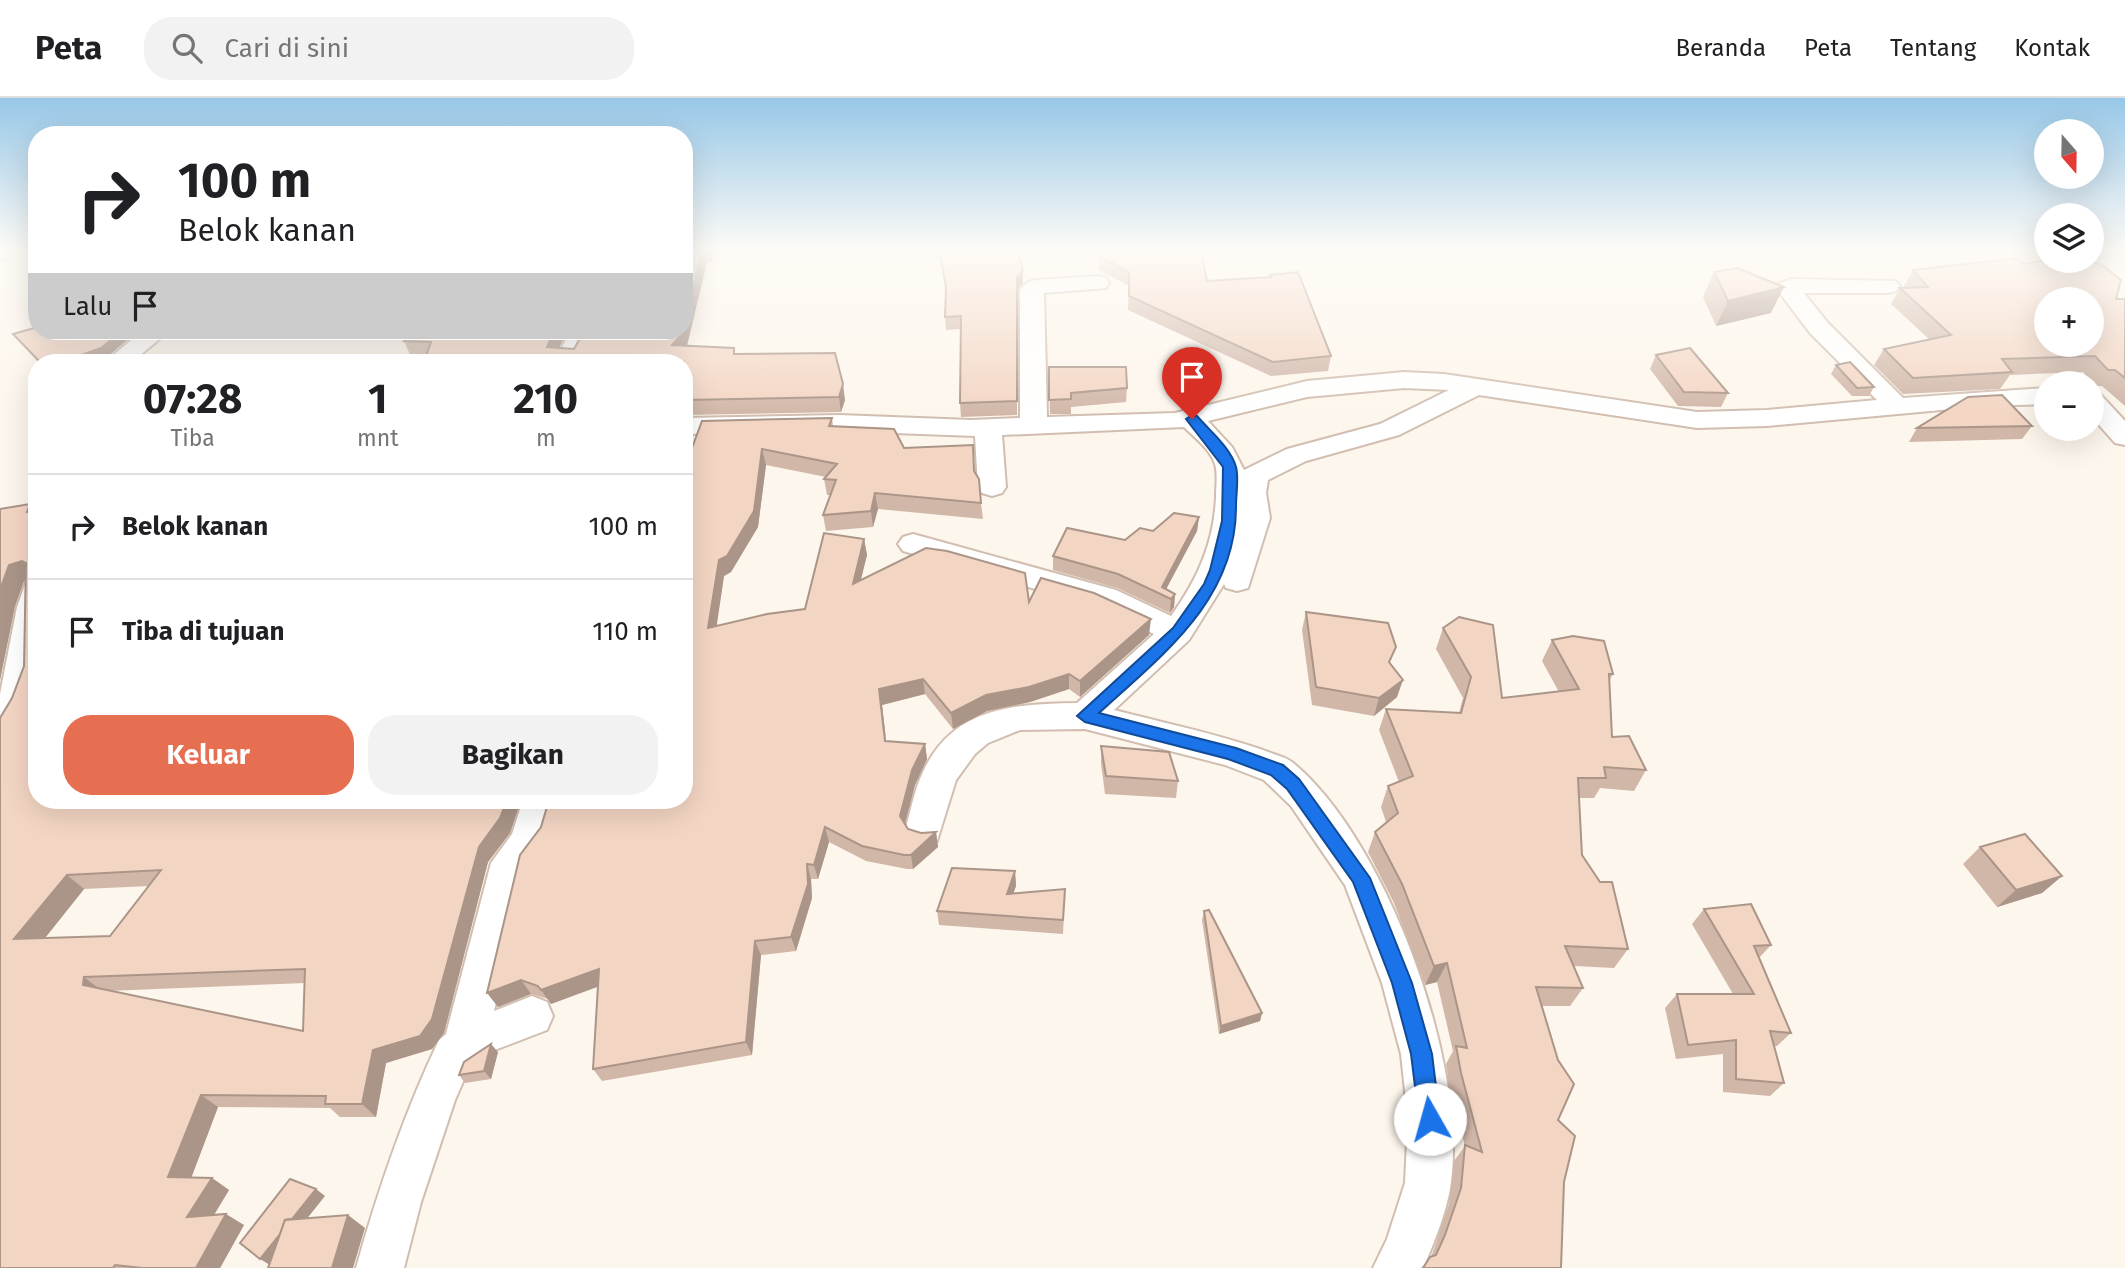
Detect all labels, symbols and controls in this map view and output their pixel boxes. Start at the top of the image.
search box [144,17,634,80]
text: Peta [35,28,102,68]
icon: search [168,29,206,67]
text: Cari di sini [224,33,349,64]
text: Beranda [1675,34,1766,62]
text: Peta [1804,34,1852,62]
text: Tentang [1890,34,1976,62]
text: Kontak [2014,34,2090,62]
north arrow [2034,119,2104,189]
map controls [2034,119,2104,441]
text: 100 m [178,151,311,210]
icon: right [63,154,154,245]
button: layers [2034,203,2104,273]
text: Belok kanan [178,211,356,249]
icon: arrive [126,287,164,325]
button: + [2034,287,2104,357]
text: Lalu [63,291,112,322]
pin [1162,347,1222,419]
icon: arrive [1173,358,1211,396]
button: − [2034,371,2104,441]
text: 07:28 [143,374,242,424]
text: 1 [368,374,388,424]
text: 210 [513,374,578,424]
text: Tiba [170,424,215,452]
text: mnt [357,424,399,452]
text: m [536,424,556,452]
icon: right [63,508,101,546]
text: Belok kanan [122,511,268,542]
text: 100 m [589,511,658,542]
icon: arrive [63,613,101,651]
text: Tiba di tujuan [122,616,284,647]
text: 110 m [592,616,658,647]
button: Keluar [63,715,354,795]
button: Bagikan [368,715,658,795]
position arrow [1393,1082,1467,1156]

